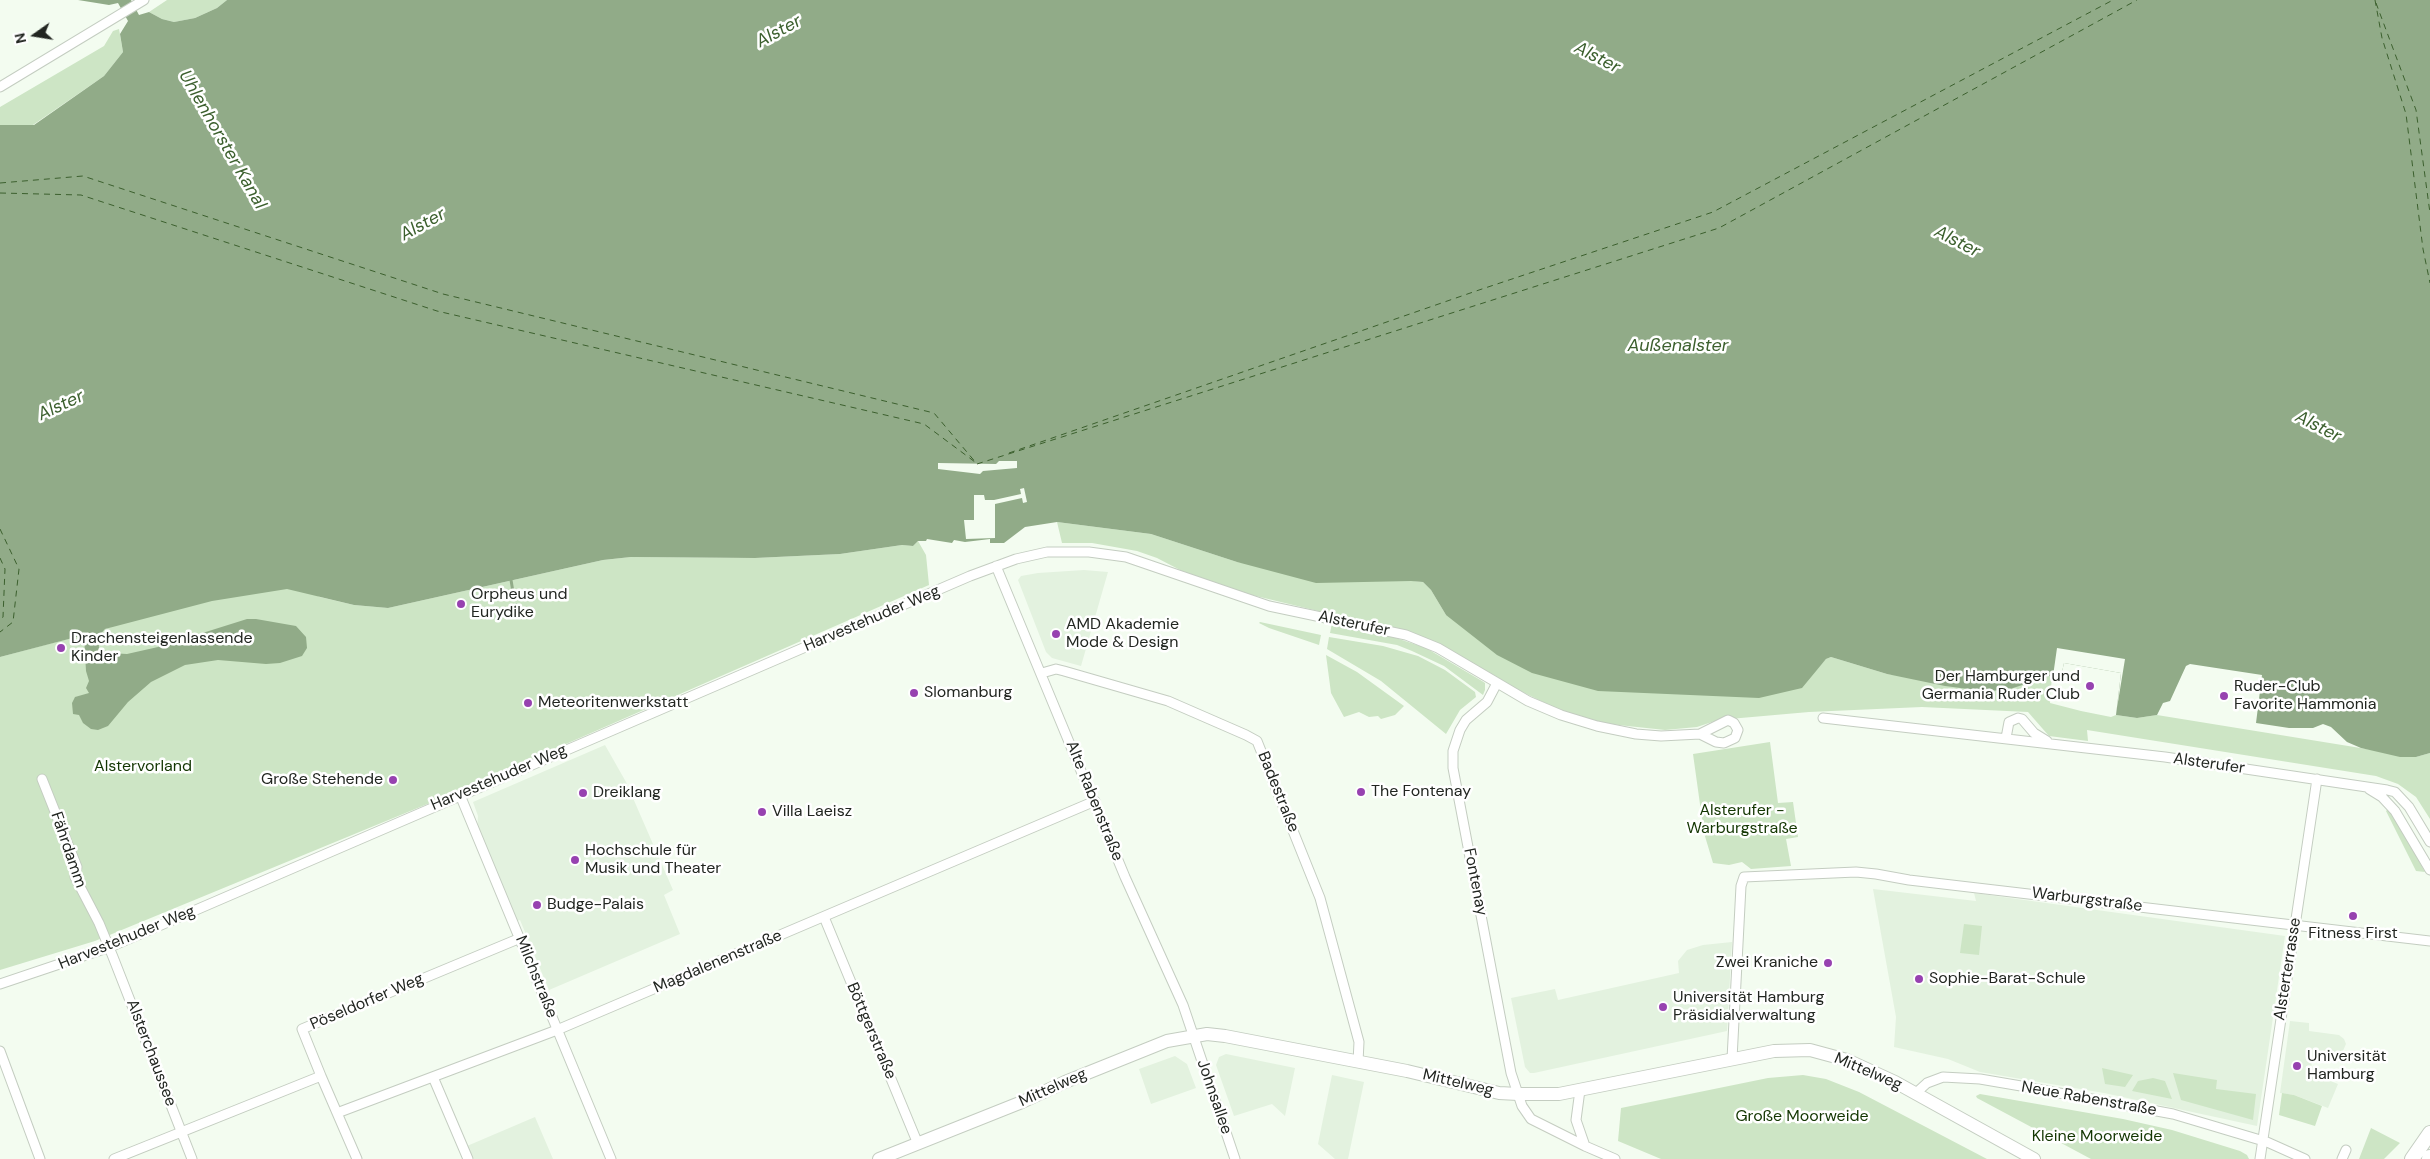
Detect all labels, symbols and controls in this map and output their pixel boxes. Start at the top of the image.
north arrow [10,10,60,60]
water label: Alster [753,11,805,53]
text: N [10,31,30,45]
water label: Alster [1571,37,1623,79]
water label: Uhlenhorster Kanal [174,67,270,213]
water label: Alster [397,204,449,246]
water label: Alster [1931,221,1983,263]
water label: Außenalster [1628,335,1728,357]
water label: Alster [34,386,88,426]
water label: Alster [2292,406,2344,448]
street label: Harvestehuder Weg [801,582,943,656]
place label: Orpheus und Eurydike [471,585,567,623]
marker: Orpheus und Eurydike [455,598,467,610]
street label: Alsterufer [1317,607,1391,641]
place label: AMD Akademie Mode & Design [1066,615,1179,653]
marker: AMD Akademie Mode & Design [1050,628,1062,640]
place label: Drachensteigenlassende Kinder [71,629,253,667]
marker: Drachensteigenlassende Kinder [55,642,67,654]
place label: Der Hamburger und Germania Ruder Club [1922,667,2080,705]
place label: Ruder-Club Favorite Hammonia [2234,677,2376,715]
marker: Der Hamburger und Germania Ruder Club [2084,680,2096,692]
place label: Slomanburg [924,683,1012,703]
marker: Slomanburg [908,687,920,699]
marker: Ruder-Club Favorite Hammonia [2218,690,2230,702]
place label: Meteoritenwerkstatt [538,693,688,713]
marker: Meteoritenwerkstatt [522,697,534,709]
street label: Alte Rabenstraße [1061,738,1127,864]
street label: Harvestehuder Weg [428,741,570,815]
street label: Badestraße [1253,749,1303,835]
street label: Alsterufer [2172,749,2246,779]
park label: Alstervorland [94,757,192,777]
place label: Große Stehende [261,770,383,790]
marker: Große Stehende [387,774,399,786]
place label: The Fontenay [1371,782,1471,802]
place label: Dreiklang [593,783,661,803]
marker: The Fontenay [1355,786,1367,798]
marker: Dreiklang [577,787,589,799]
park label: Alsterufer - Warburgstraße [1686,801,1798,839]
place label: Villa Laeisz [772,802,852,822]
marker: Villa Laeisz [756,806,768,818]
street label: Fährdamm [46,810,90,890]
place label: Hochschule für Musik und Theater [585,841,721,879]
street label: Fontenay [1459,847,1491,917]
marker: Hochschule für Musik und Theater [569,854,581,866]
street label: Warburgstraße [2031,884,2143,916]
place label: Budge-Palais [547,895,644,915]
marker: Budge-Palais [531,899,543,911]
street label: Harvestehuder Weg [56,902,198,974]
marker: Fitness First [2347,910,2359,922]
street label: Alsterterrasse [2270,916,2306,1022]
place label: Fitness First [2308,924,2398,944]
street label: Magdalenenstraße [651,926,785,998]
street label: Milchstraße [511,933,561,1021]
place label: Zwei Kraniche [1716,953,1818,973]
marker: Zwei Kraniche [1822,957,1834,969]
street label: Pöseldorfer Weg [307,969,427,1035]
place label: Sophie-Barat-Schule [1929,969,2086,989]
marker: Sophie-Barat-Schule [1913,973,1925,985]
street label: Böttgerstraße [842,980,900,1082]
place label: Universität Hamburg Präsidialverwaltung [1673,988,1824,1026]
street label: Alsterchaussee [122,997,180,1109]
marker: Universität Hamburg Präsidialverwaltung [1657,1001,1669,1013]
place label: Universität Hamburg [2307,1047,2386,1085]
street label: Mittelweg [1831,1049,1905,1095]
street label: Johnsallee [1192,1057,1236,1137]
marker: Universität Hamburg [2291,1060,2303,1072]
street label: Mittelweg [1016,1065,1090,1111]
street label: Mittelweg [1421,1066,1495,1100]
street label: Neue Rabenstraße [2020,1078,2158,1120]
park label: Große Moorweide [1735,1107,1869,1127]
park label: Kleine Moorweide [2032,1127,2162,1147]

